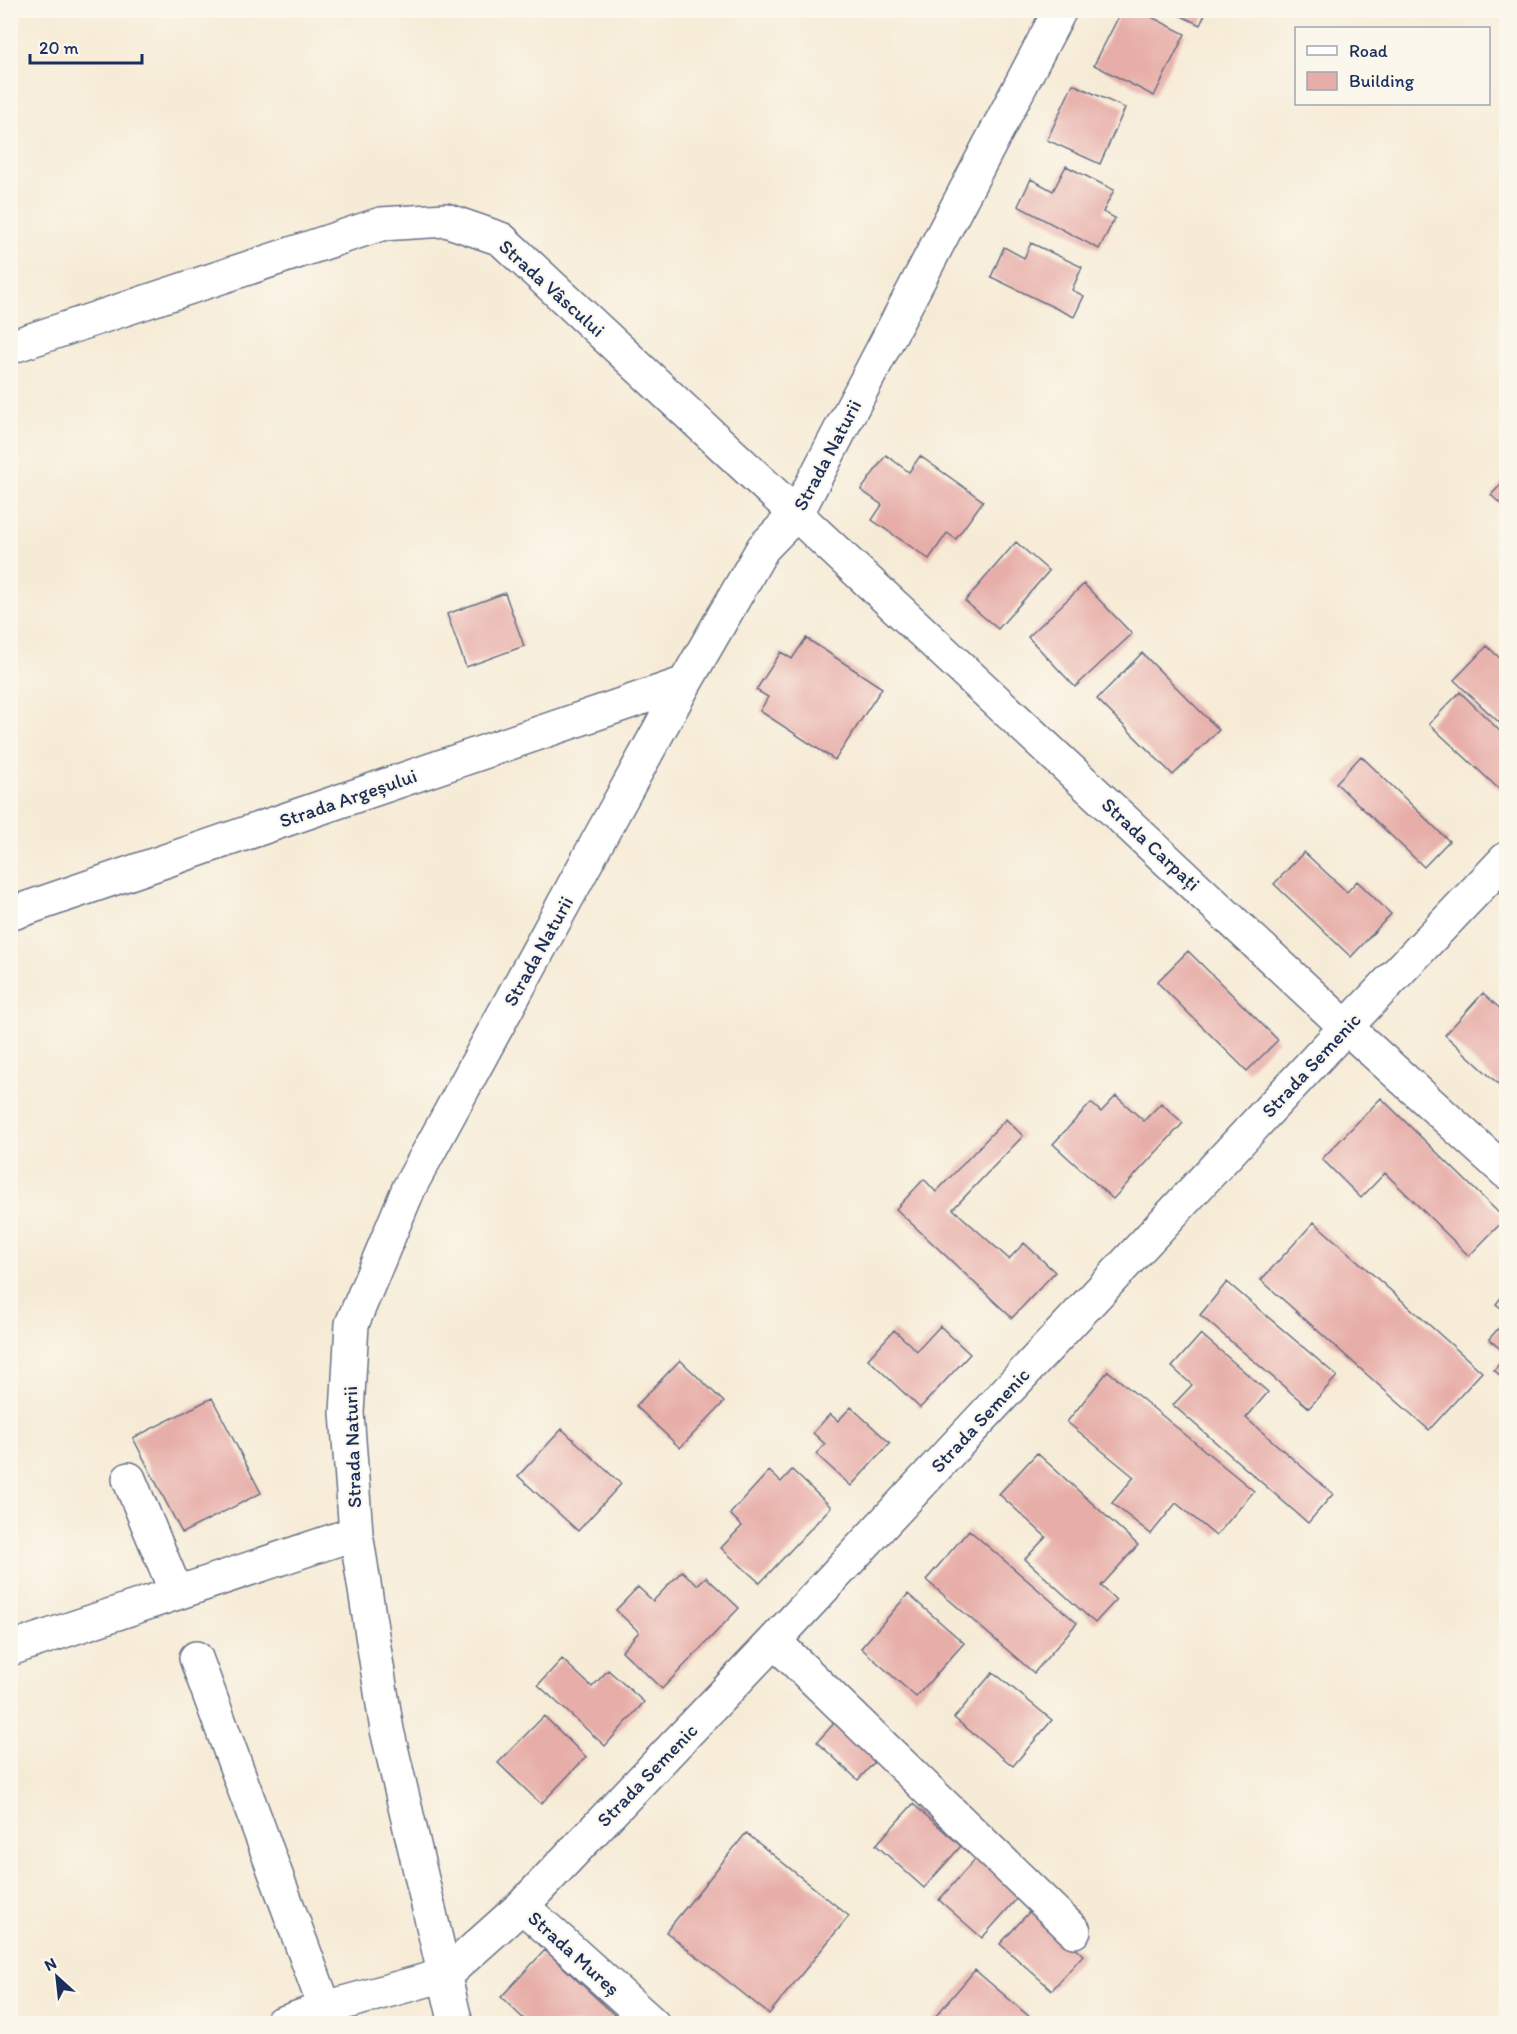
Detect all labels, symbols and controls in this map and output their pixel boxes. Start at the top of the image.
scale bar [30,27,142,65]
legend [1295,27,1490,105]
text: 20 m [39,37,79,59]
text: Road [1349,40,1388,62]
text: Building [1349,70,1415,92]
street label: Strada Vâscului [494,234,610,342]
street label: Strada Naturii [788,395,866,515]
street label: Strada Argeșului [276,763,420,833]
street label: Strada Carpați [1097,792,1205,896]
street label: Strada Naturii [498,892,578,1010]
street label: Strada Semenic [1256,1008,1366,1122]
street label: Strada Semenic [925,1363,1035,1477]
street label: Strada Naturii [338,1386,366,1508]
street label: Strada Semenic [592,1718,702,1832]
street label: Strada Mureș [523,1906,625,2001]
north arrow [27,1947,87,2007]
text: N [41,1953,60,1975]

